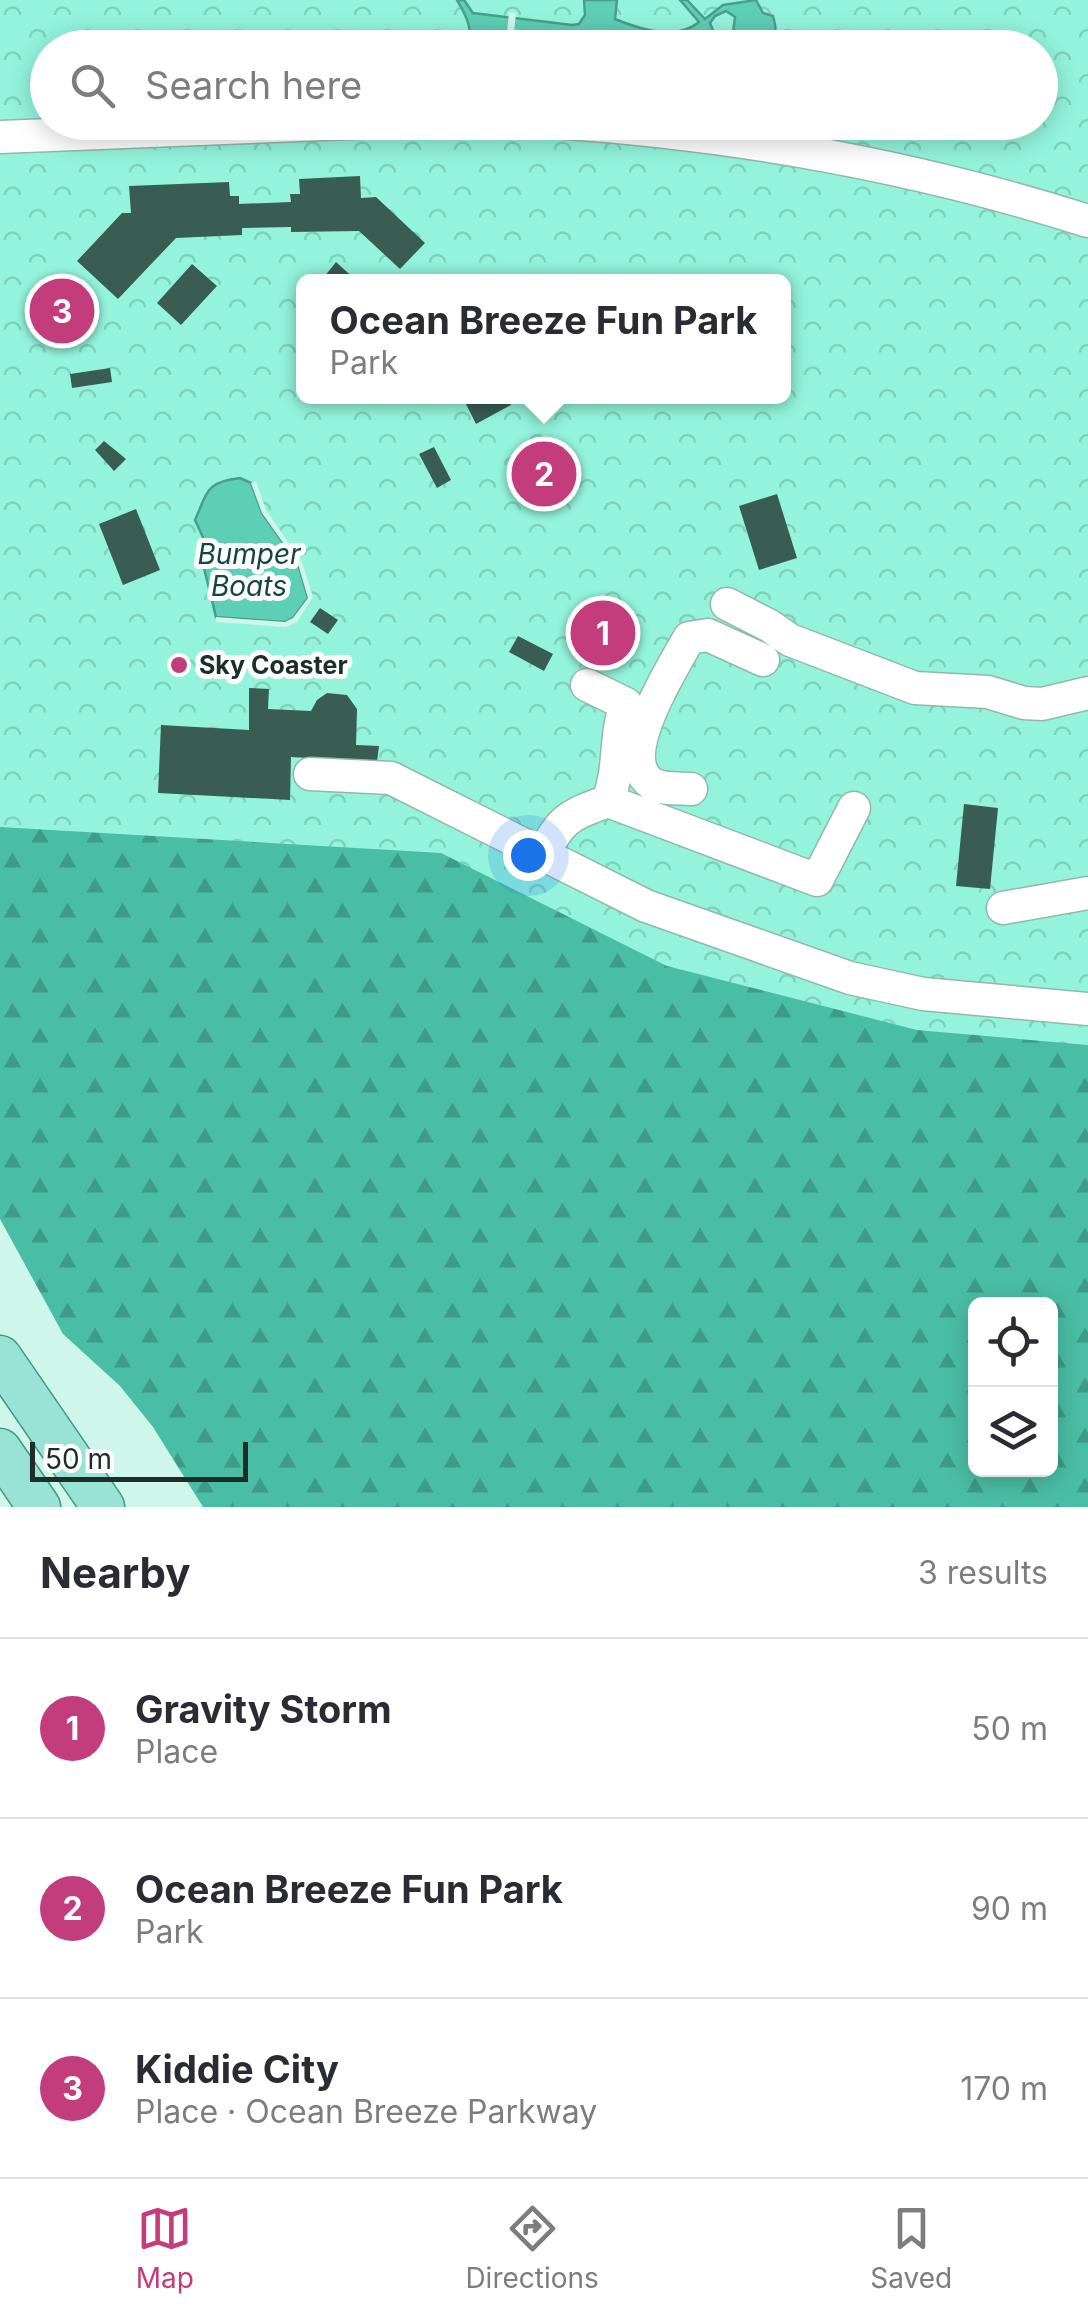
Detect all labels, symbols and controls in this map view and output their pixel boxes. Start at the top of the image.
search box [30,30,1058,140]
icon: search [65,58,120,113]
text: Search here [145,62,362,108]
pin: 3 [30,274,94,348]
popup [296,274,791,404]
text: Ocean Breeze Fun Park [330,297,757,343]
text: Park [330,343,398,382]
pin: 2 [512,436,576,512]
water label: Bumper Boats [197,537,302,603]
pin: 1 [570,596,636,670]
place label: Sky Coaster [199,650,348,680]
marker: Sky Coaster [168,654,190,676]
your location [503,830,554,881]
map controls [968,1297,1058,1477]
button: locate [968,1297,1058,1387]
button: layers [968,1387,1058,1477]
scale bar [30,1437,248,1482]
text: 50 m [45,1442,112,1476]
text: Nearby [40,1547,191,1598]
text: 3 results [918,1553,1048,1592]
text: Gravity Storm [135,1686,392,1732]
text: 1 [66,1709,79,1748]
text: 50 m [971,1709,1048,1748]
text: Place [135,1732,218,1771]
text: Ocean Breeze Fun Park [135,1866,563,1912]
text: 2 [62,1889,83,1928]
text: 90 m [971,1889,1048,1928]
text: Park [135,1912,204,1951]
text: Kiddie City [135,2046,339,2092]
text: 3 [62,2069,83,2108]
text: 170 m [960,2069,1048,2108]
text: Place · Ocean Breeze Parkway [135,2092,597,2131]
tab: Map [136,2201,194,2295]
tab: Directions [465,2201,599,2295]
tab: Saved [870,2201,952,2295]

